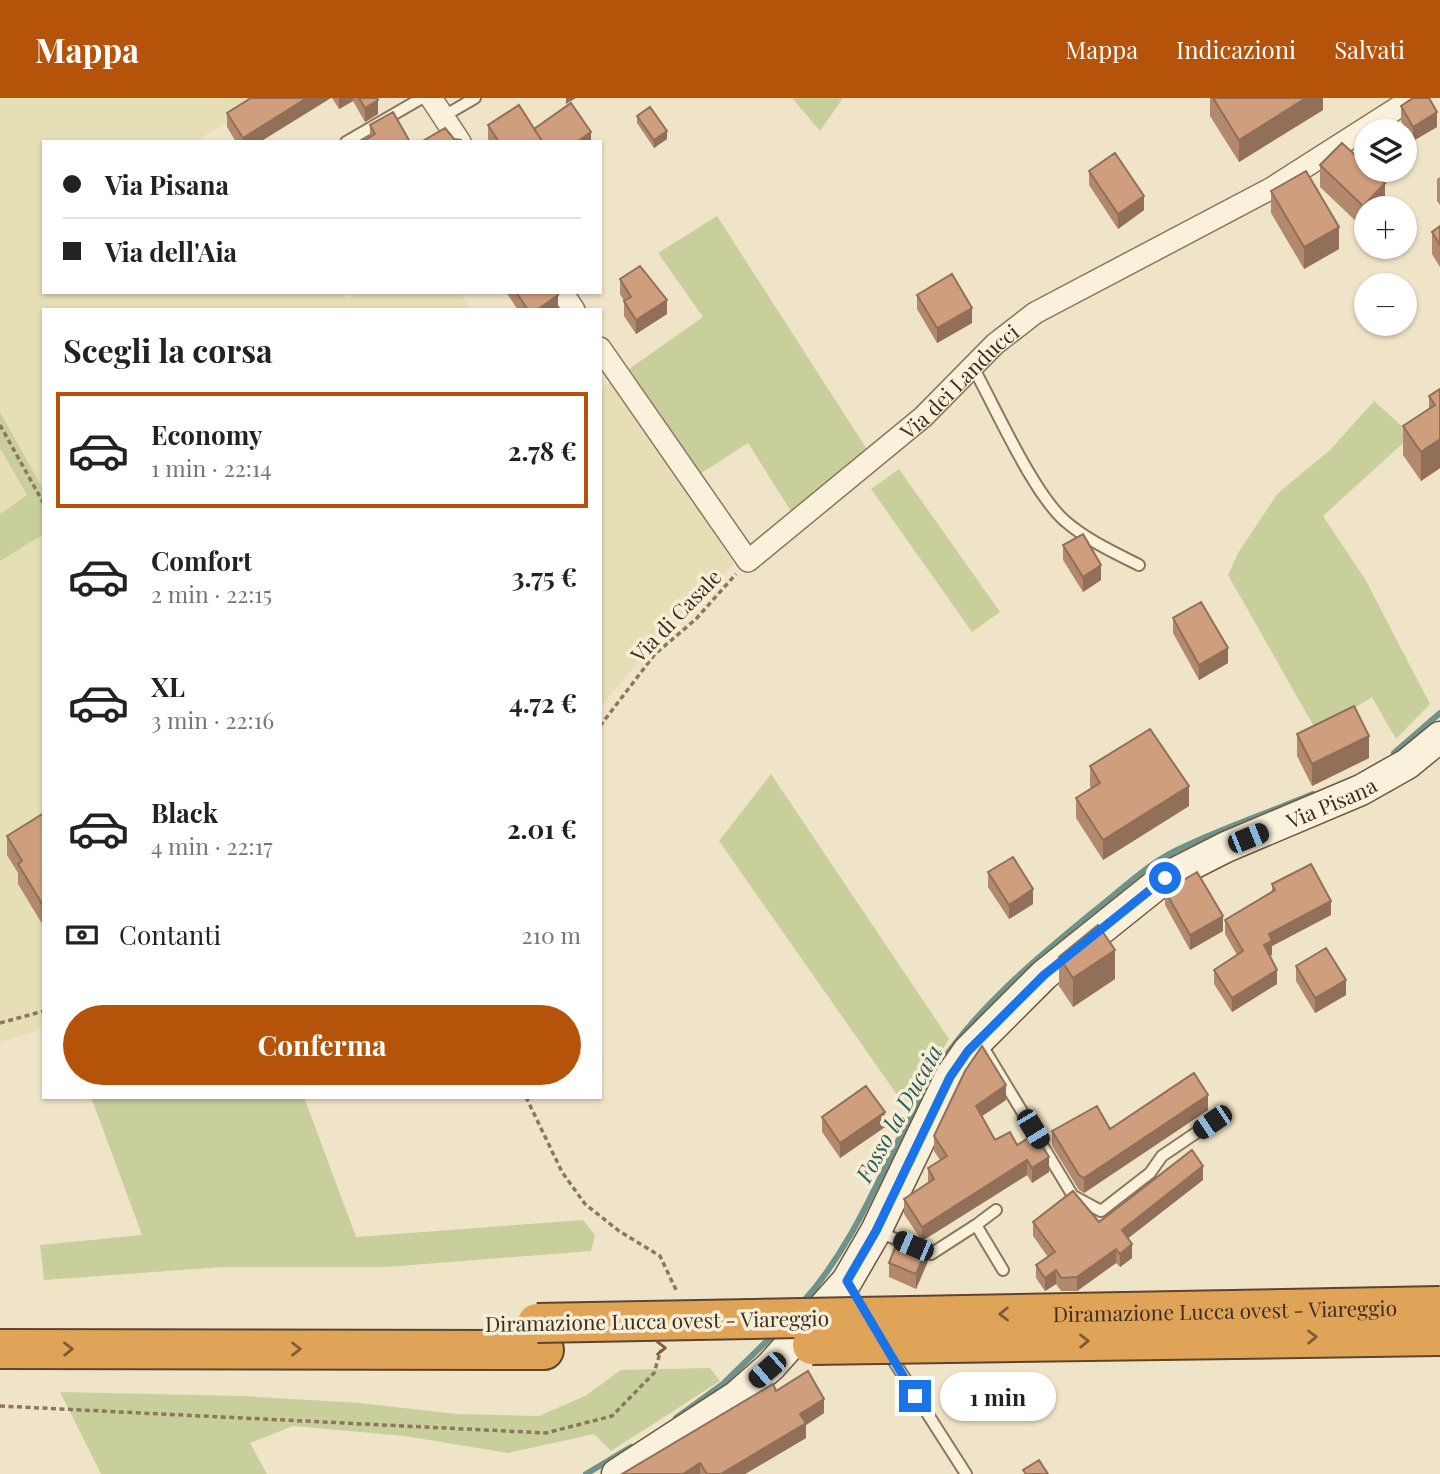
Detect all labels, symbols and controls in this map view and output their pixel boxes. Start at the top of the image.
text: Mappa [35,27,139,71]
text: Mappa [1066,33,1138,65]
text: Indicazioni [1176,33,1296,65]
text: Salvati [1334,33,1405,65]
map controls [1354,119,1417,336]
button: layers [1354,119,1417,182]
text: Via Pisana [105,167,229,202]
button: + [1354,196,1417,259]
text: Via dell'Aia [105,234,237,269]
button: − [1354,273,1417,336]
street label: Via dei Landucci [893,317,1024,445]
text: Scegli la corsa [63,328,273,371]
text: Economy [151,417,262,452]
icon: car [67,419,130,482]
text: 2.78 € [508,433,577,468]
text: 1 min · 22:14 [151,452,272,483]
text: Comfort [151,543,252,578]
icon: car [67,545,130,608]
text: 3.75 € [512,559,577,594]
street label: Via di Casale [623,562,726,668]
text: 2 min · 22:15 [151,578,272,609]
text: XL [151,669,185,704]
icon: car [67,671,130,734]
text: 4.72 € [509,685,577,720]
text: 3 min · 22:16 [151,704,274,735]
street label: Via Pisana [1281,770,1382,834]
text: Black [151,795,218,830]
icon: car [67,797,130,860]
text: 2.01 € [507,811,577,846]
car [1225,820,1272,856]
text: 4 min · 22:17 [151,830,273,861]
route start [1149,862,1181,894]
icon: cash [63,916,101,954]
text: Contanti [119,917,221,952]
text: 210 m [522,919,581,950]
button: Conferma [63,1005,581,1085]
water label: Fosso la Ducaia [847,1039,949,1188]
car [1189,1102,1236,1142]
car [1014,1106,1053,1152]
car [890,1228,937,1264]
street label: Diramazione Lucca ovest - Viareggio [1052,1293,1397,1327]
street label: Diramazione Lucca ovest - Viareggio [485,1303,829,1337]
one-way arrow [999,1306,1010,1321]
one-way arrow [1307,1329,1318,1345]
one-way arrow [1079,1333,1090,1348]
one-way arrow [656,1340,667,1355]
one-way arrow [63,1341,74,1357]
one-way arrow [291,1341,301,1357]
car [745,1348,790,1392]
callout: 1 min [940,1372,1055,1420]
route end [899,1380,931,1412]
text: 1 min [970,1381,1026,1412]

